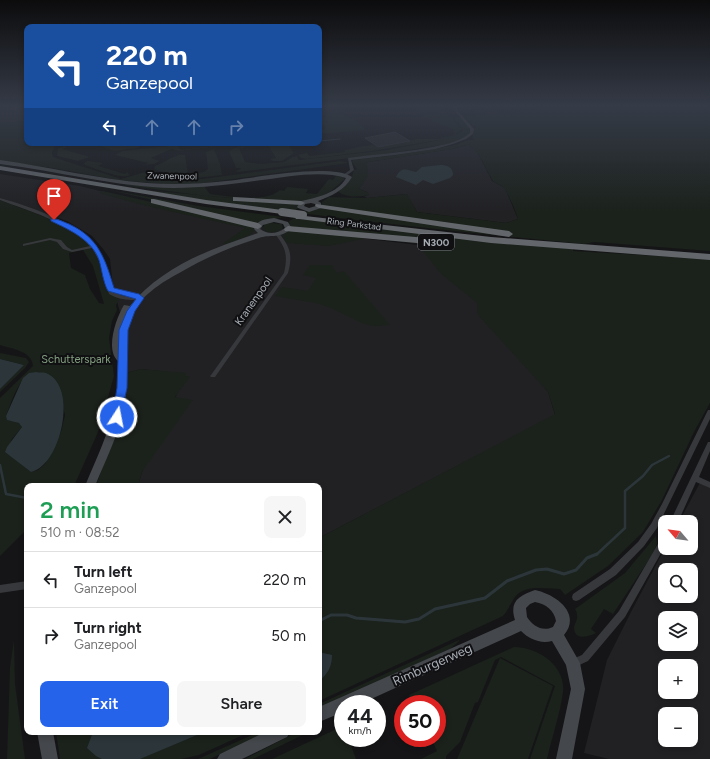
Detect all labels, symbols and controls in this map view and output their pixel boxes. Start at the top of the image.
text: 220 m [106,38,188,72]
icon: left [40,40,92,92]
text: Ganzepool [106,72,193,94]
icon: left [99,116,121,138]
icon: ahead [141,116,163,138]
icon: ahead [183,116,205,138]
icon: right [225,116,247,138]
street label: Zwanenpool [147,170,197,181]
pin [37,179,71,220]
icon: arrive [43,185,65,207]
street label: Ring Parkstad [326,215,382,232]
road number: N300 [418,234,454,250]
street label: Kranenpool [232,275,275,328]
park label: Schutterspark [41,353,111,366]
position arrow [96,396,138,438]
text: 2 min [40,495,100,524]
button: close [264,496,306,538]
north arrow [658,515,698,555]
map controls [658,515,698,747]
text: 510 m · 08:52 [40,525,120,540]
text: Turn left [74,563,132,581]
button: search [658,563,698,603]
icon: left [40,569,62,591]
text: 220 m [263,571,306,589]
text: Ganzepool [74,581,137,596]
button: layers [658,611,698,651]
text: Turn right [74,619,142,637]
icon: right [40,625,62,647]
text: 50 m [271,627,306,645]
text: Ganzepool [74,637,137,652]
street label: Rimburgerweg [390,640,474,689]
button: + [658,659,698,699]
button: Exit [40,681,169,727]
button: Share [177,681,306,727]
speed limit sign: 50 [394,695,446,747]
text: 44 [347,704,373,728]
button: − [658,707,698,747]
text: km/h [349,724,371,737]

